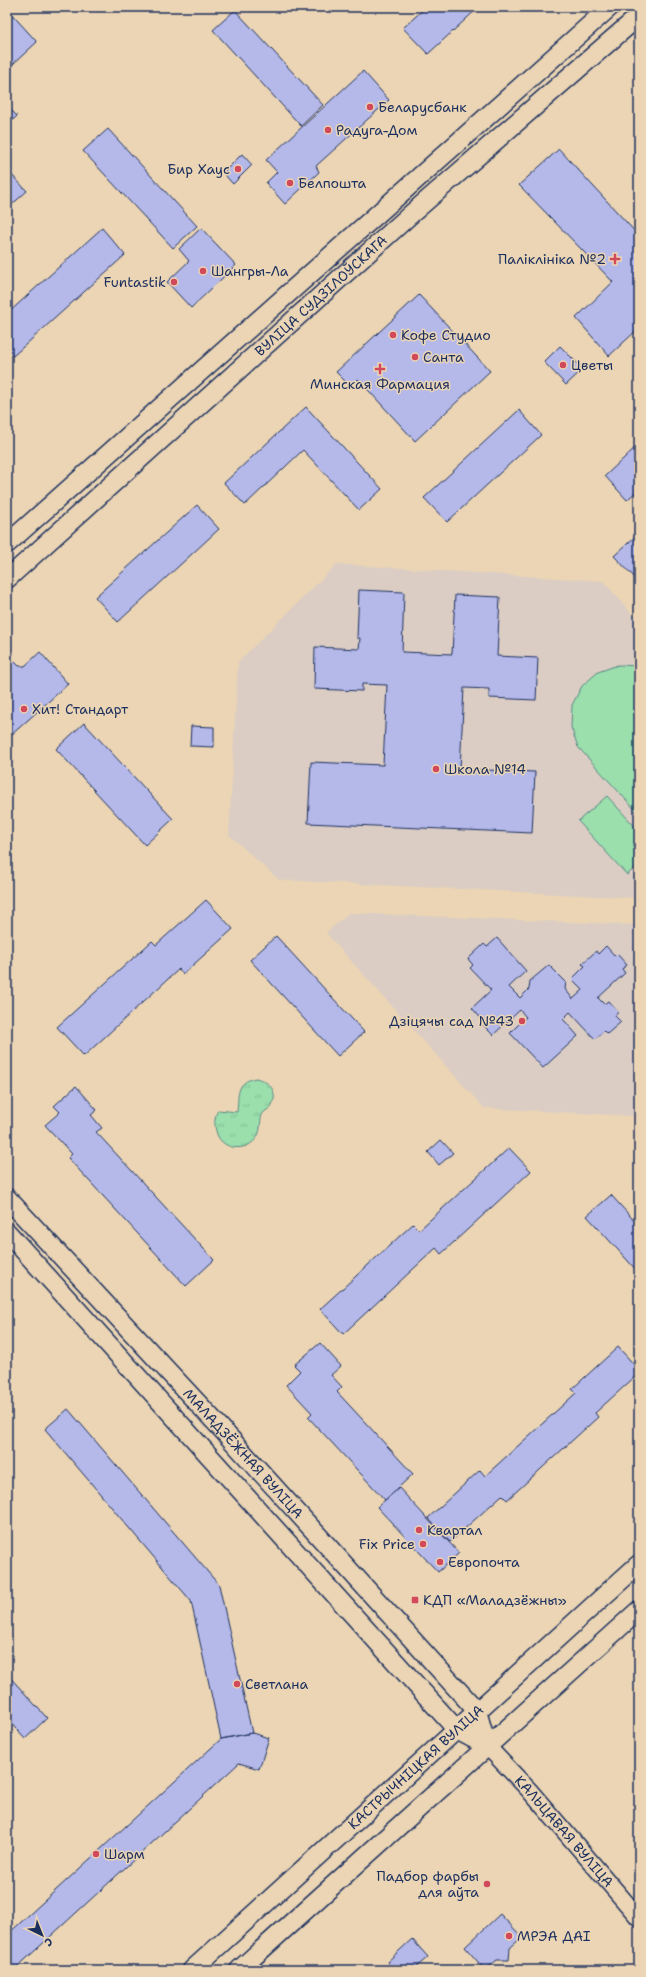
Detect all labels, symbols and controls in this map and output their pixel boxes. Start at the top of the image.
place label: Беларусбанк [378,98,467,116]
marker: Беларусбанк [365,102,375,112]
place label: Радуга-Дом [336,121,418,139]
marker: Радуга-Дом [323,125,333,135]
place label: Бир Хаус [167,160,230,178]
marker: Бир Хаус [233,164,243,174]
place label: Белпошта [298,174,367,192]
marker: Белпошта [285,178,295,188]
street label: ВУЛІЦА СУДЗІЛОЎСКАГА [251,231,391,360]
place label: Паліклініка №2 [498,250,606,268]
marker: Паліклініка №2 [609,253,621,265]
place label: Шангры-Ла [211,262,289,280]
marker: Шангры-Ла [198,266,208,276]
place label: Funtastik [103,273,166,291]
marker: Funtastik [169,277,179,287]
place label: Кофе Студио [401,326,491,344]
marker: Кофе Студио [388,330,398,340]
place label: Санта [423,348,464,366]
marker: Санта [410,352,420,362]
place label: Цветы [571,356,613,374]
marker: Цветы [558,360,568,370]
marker: Минская Фармация [375,364,385,374]
place label: Минская Фармация [310,375,450,393]
place label: Хит! Стандарт [32,700,129,718]
marker: Хит! Стандарт [19,704,29,714]
place label: Школа №14 [444,760,526,778]
marker: Школа №14 [431,764,441,774]
place label: Дзіцячы сад №43 [389,1012,514,1030]
marker: Дзіцячы сад №43 [517,1016,527,1026]
street label: МАЛАДЗЁЖНАЯ ВУЛІЦА [179,1384,307,1522]
place label: Квартал [427,1521,483,1539]
marker: Квартал [414,1525,424,1535]
place label: Fix Price [359,1535,415,1553]
marker: Fix Price [418,1539,428,1549]
place label: Европочта [448,1553,520,1571]
marker: Европочта [435,1557,445,1567]
place label: КДП «Маладзёжны» [423,1591,567,1609]
marker: КДП «Маладзёжны» [410,1595,420,1605]
place label: Светлана [245,1675,308,1693]
marker: Светлана [232,1679,242,1689]
street label: КАСТРЫЧНІЦКАЯ ВУЛІЦА [344,1701,487,1833]
street label: КАЛЬЦАВАЯ ВУЛІЦА [511,1772,617,1891]
place label: Шарм [104,1845,145,1863]
marker: Шарм [91,1849,101,1859]
place label: Падбор фарбы для аўта [376,1867,479,1901]
marker: Падбор фарбы для аўта [482,1879,492,1889]
north arrow [22,1915,62,1955]
place label: МРЭА ДАІ [517,1927,591,1945]
marker: МРЭА ДАІ [504,1931,514,1941]
text: С [41,1934,56,1950]

